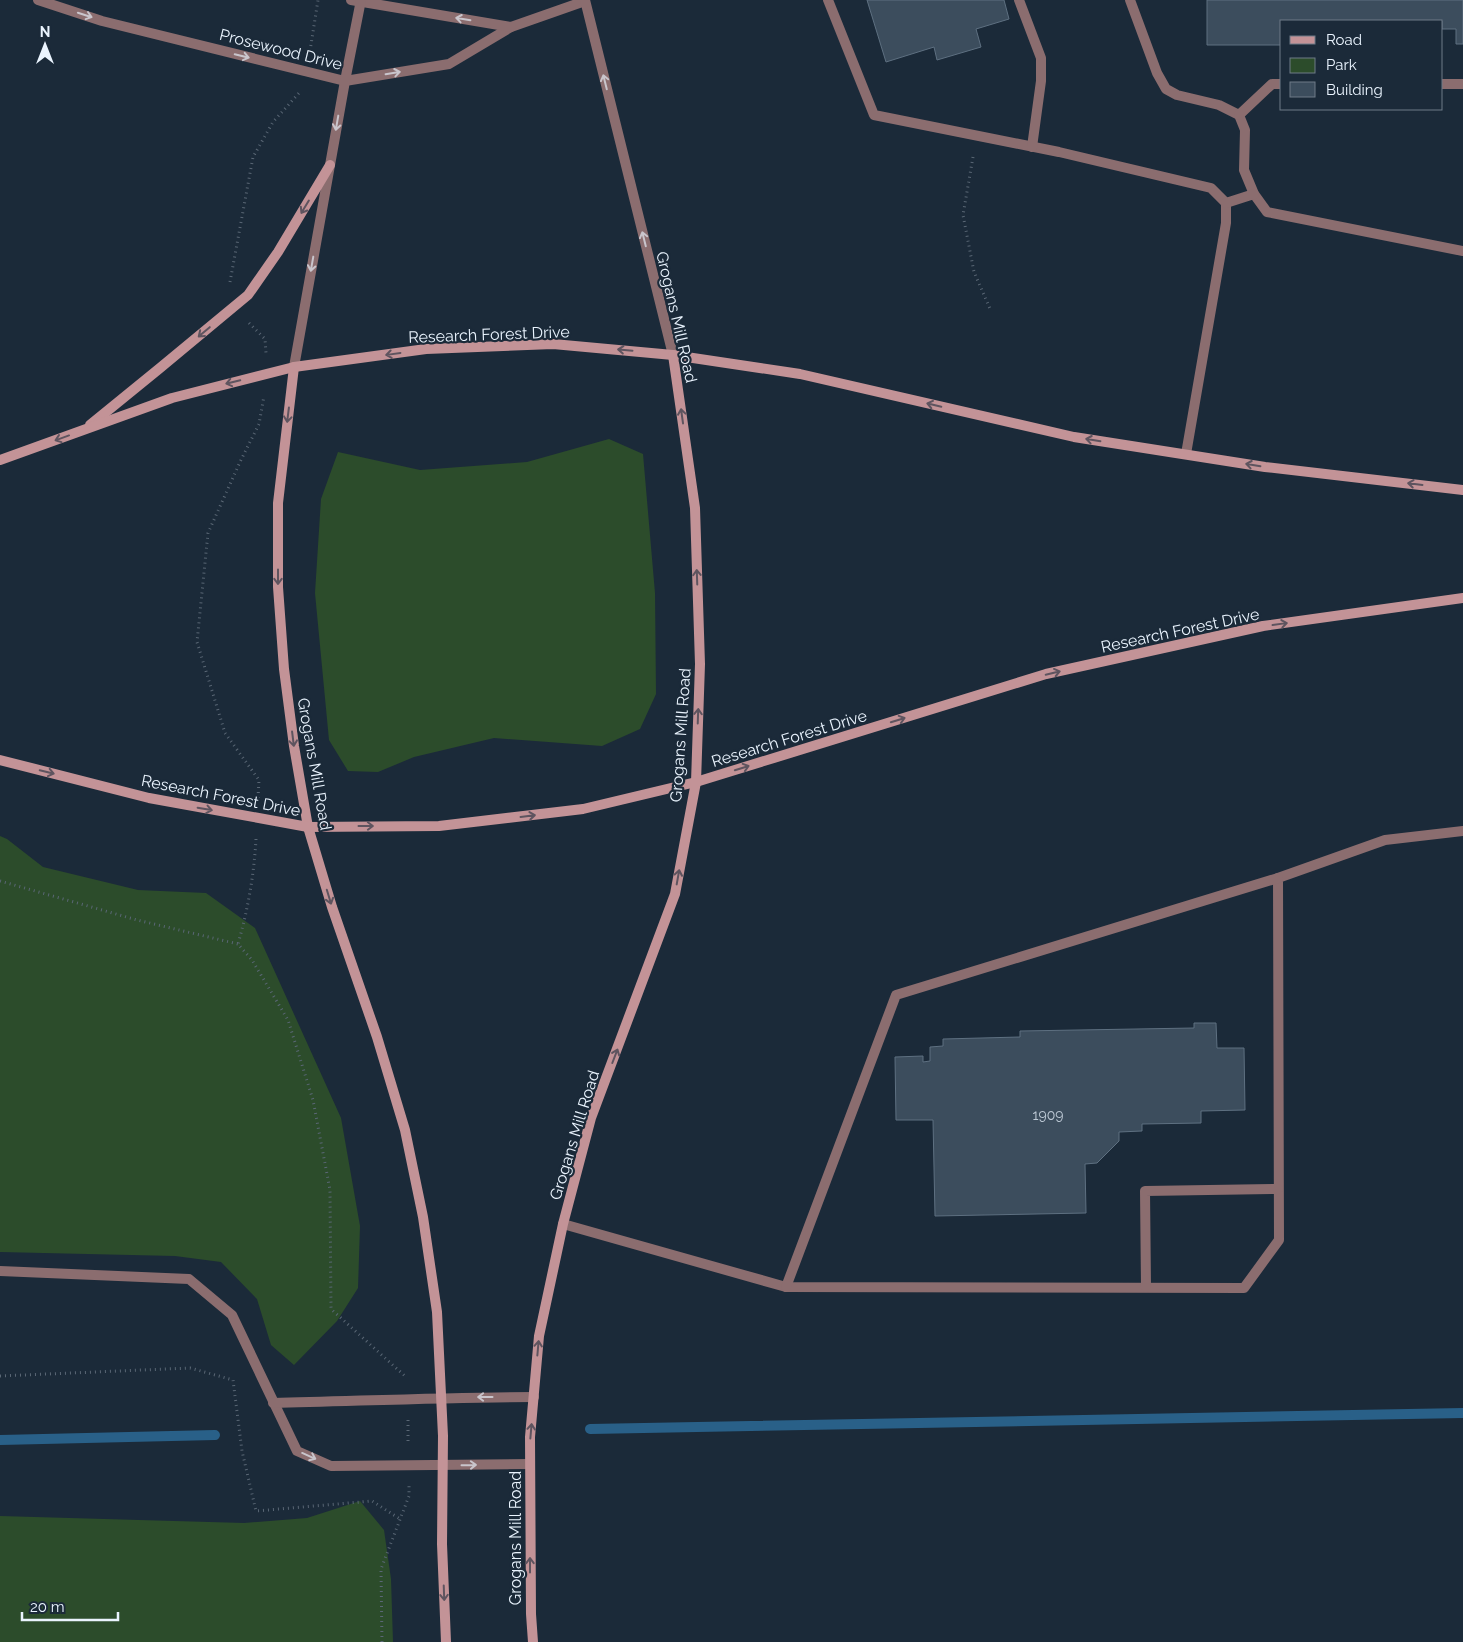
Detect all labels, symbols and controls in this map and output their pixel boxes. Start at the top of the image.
one-way arrow [77,11,92,20]
one-way arrow [455,14,471,24]
north arrow [20,20,70,70]
legend [1280,20,1443,110]
text: N [40,24,50,40]
street label: Prosewood Drive [218,25,344,74]
text: Road [1326,31,1362,49]
one-way arrow [234,52,250,61]
text: Park [1326,56,1357,74]
one-way arrow [385,68,401,78]
one-way arrow [600,74,609,90]
text: Building [1326,81,1383,99]
one-way arrow [332,114,342,130]
one-way arrow [300,199,310,213]
one-way arrow [639,232,648,248]
street label: Grogans Mill Road [652,250,701,385]
one-way arrow [307,256,317,272]
street label: Research Forest Drive [408,322,570,347]
one-way arrow [198,326,211,337]
one-way arrow [617,346,633,355]
one-way arrow [385,349,401,359]
one-way arrow [226,378,242,388]
one-way arrow [926,400,942,409]
one-way arrow [283,407,293,423]
one-way arrow [677,408,687,424]
one-way arrow [55,434,70,443]
one-way arrow [1085,435,1101,445]
one-way arrow [1246,459,1262,469]
one-way arrow [1407,479,1423,489]
one-way arrow [273,568,283,585]
one-way arrow [693,569,702,585]
street label: Research Forest Drive [1099,604,1261,657]
one-way arrow [1272,619,1288,629]
street label: Grogans Mill Road [666,667,695,803]
one-way arrow [1044,668,1060,677]
street label: Grogans Mill Road [293,696,336,832]
street label: Research Forest Drive [709,706,869,771]
one-way arrow [694,708,703,724]
one-way arrow [889,715,905,724]
one-way arrow [288,730,298,746]
one-way arrow [734,763,750,772]
one-way arrow [39,768,55,777]
street label: Research Forest Drive [140,771,302,820]
one-way arrow [197,804,213,814]
one-way arrow [520,811,536,821]
one-way arrow [358,821,374,831]
one-way arrow [674,869,684,885]
one-way arrow [325,889,335,905]
one-way arrow [610,1049,620,1064]
street label: Grogans Mill Road [546,1068,603,1202]
house number: 1909 [1033,1107,1063,1123]
one-way arrow [533,1341,543,1357]
one-way arrow [477,1392,494,1402]
one-way arrow [526,1423,536,1439]
one-way arrow [301,1452,316,1461]
one-way arrow [460,1460,477,1470]
street label: Grogans Mill Road [506,1471,525,1605]
one-way arrow [525,1557,535,1574]
one-way arrow [439,1585,448,1601]
scale bar [22,1590,119,1622]
text: 20 m [30,1598,65,1616]

